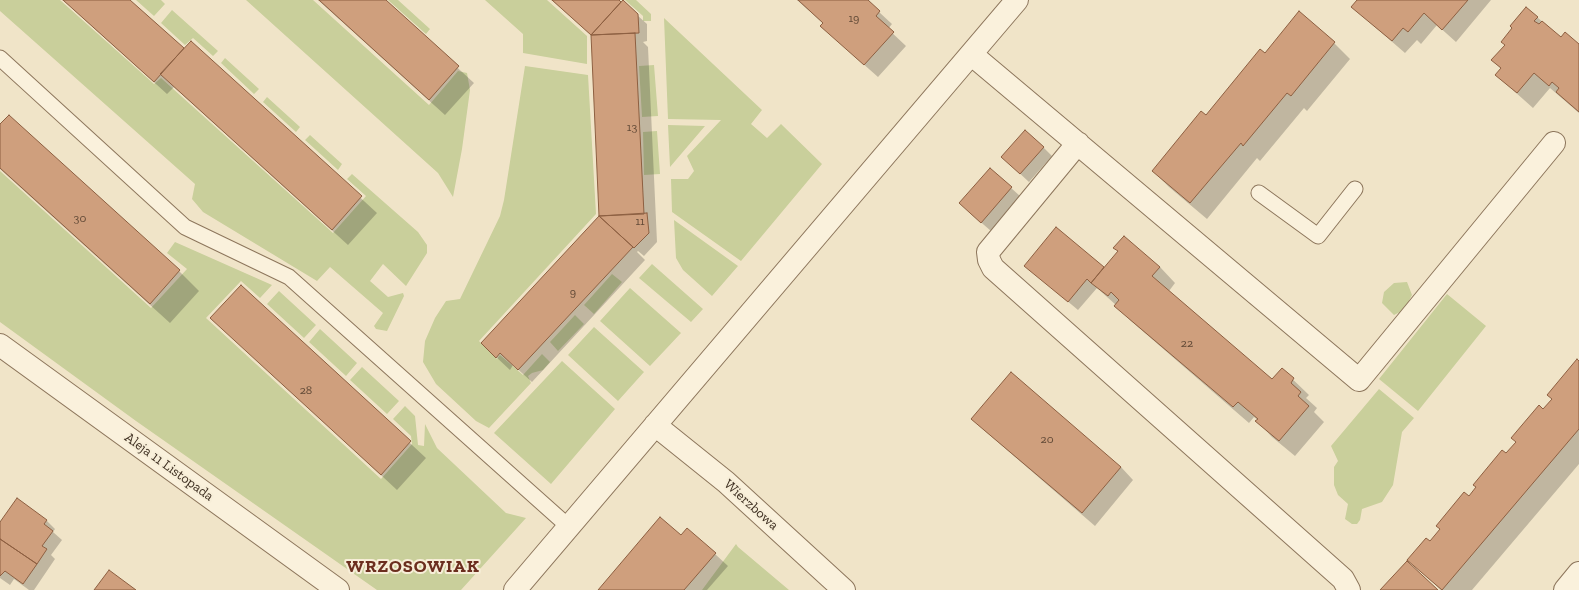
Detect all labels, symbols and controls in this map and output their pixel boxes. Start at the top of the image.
house number: 19 [849,12,859,26]
house number: 13 [627,121,637,135]
house number: 30 [74,212,86,226]
house number: 11 [635,215,645,229]
house number: 9 [570,286,576,300]
house number: 22 [1181,337,1193,351]
house number: 28 [300,384,312,398]
street label: Aleja 11 Listopada [121,429,217,505]
house number: 20 [1040,433,1054,447]
street label: Wierzbowa [720,476,782,534]
district label: WRZOSOWIAK [346,556,480,578]

